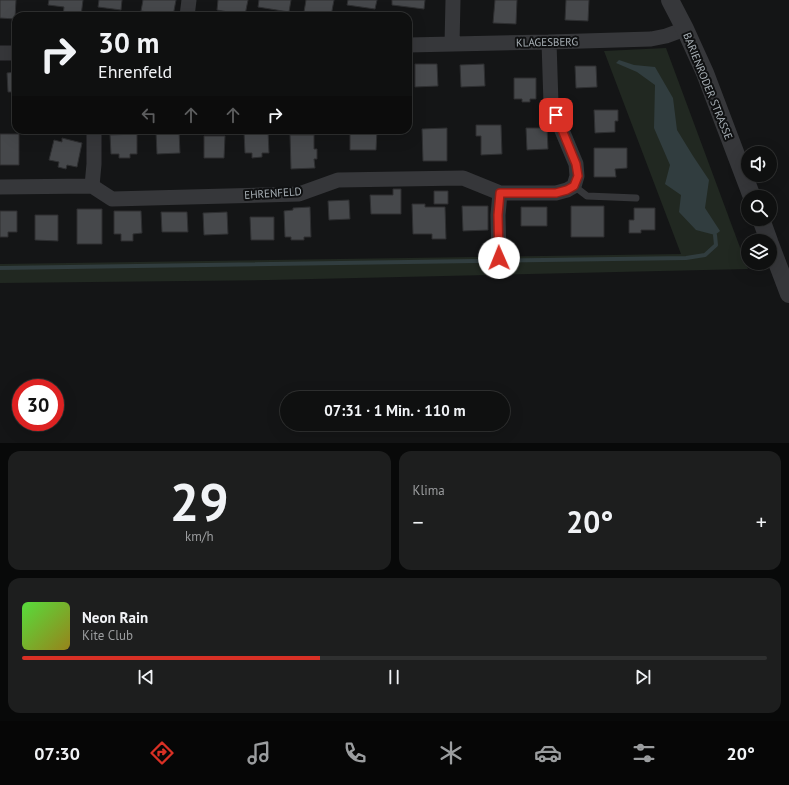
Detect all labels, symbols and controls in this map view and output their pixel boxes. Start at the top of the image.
text: 30 m [98,24,159,61]
icon: right [32,28,84,80]
street label: BARIENRODER STRASSE [680,30,736,142]
street label: KLAGESBERG [516,34,578,50]
text: Ehrenfeld [98,60,172,83]
pin [539,98,573,132]
icon: left [138,104,160,126]
icon: ahead [180,104,202,126]
icon: ahead [222,104,244,126]
icon: right [264,104,286,126]
icon: arrive [545,104,567,126]
map controls [741,146,777,270]
button: sound [741,146,777,182]
street label: EHRENFELD [244,184,302,202]
button: search [741,190,777,226]
button: layers [741,234,777,270]
position arrow [478,237,520,279]
speed limit sign: 30 [12,379,64,431]
text: 07:31 · 1 Min. · 110 m [324,401,466,420]
text: 29 [170,468,229,535]
text: Klima [413,482,445,499]
text: 20° [566,502,613,541]
text: − [413,508,424,536]
text: + [756,508,767,536]
text: km/h [185,528,214,545]
text: Neon Rain [82,608,148,627]
text: Kite Club [82,627,133,644]
icon: previous [135,666,157,688]
icon: pause [383,666,405,688]
icon: next [632,666,654,688]
icon: directions [148,739,176,767]
icon: music [245,739,273,767]
icon: phone [341,739,369,767]
icon: climate [437,739,465,767]
icon: car [534,739,562,767]
icon: filters [630,739,658,767]
text: 07:30 [34,742,80,765]
text: 20° [726,742,755,765]

